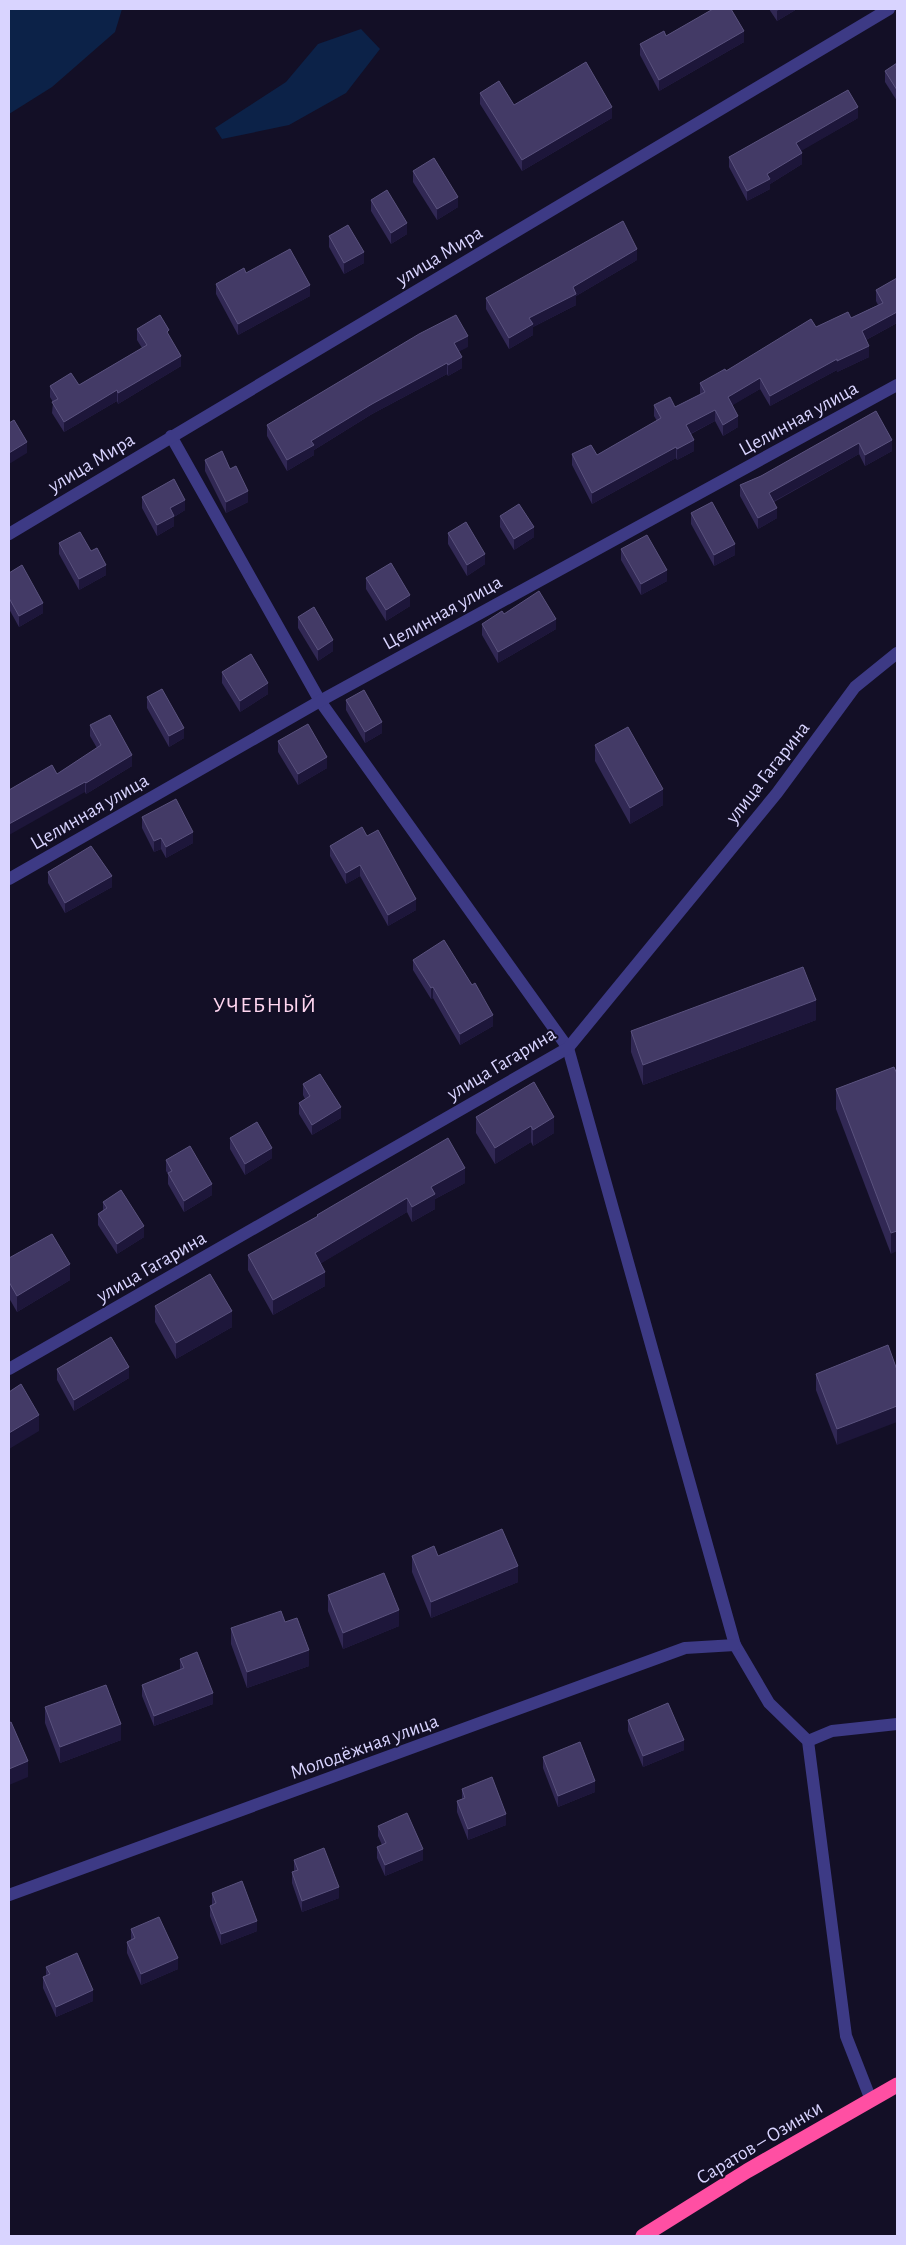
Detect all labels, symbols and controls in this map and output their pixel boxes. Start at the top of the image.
street label: улица Мира [392,222,486,290]
street label: Целинная улица [735,378,862,460]
street label: улица Мира [44,429,138,497]
street label: Целинная улица [379,572,506,654]
street label: улица Гагарина [721,718,814,828]
street label: Целинная улица [27,770,152,854]
district label: УЧЕБНЫЙ [213,994,317,1016]
street label: улица Гагарина [443,1024,559,1105]
street label: улица Гагарина [92,1227,210,1307]
street label: Молодёжная улица [287,1711,441,1783]
street label: Саратов – Озинки [693,2097,826,2188]

